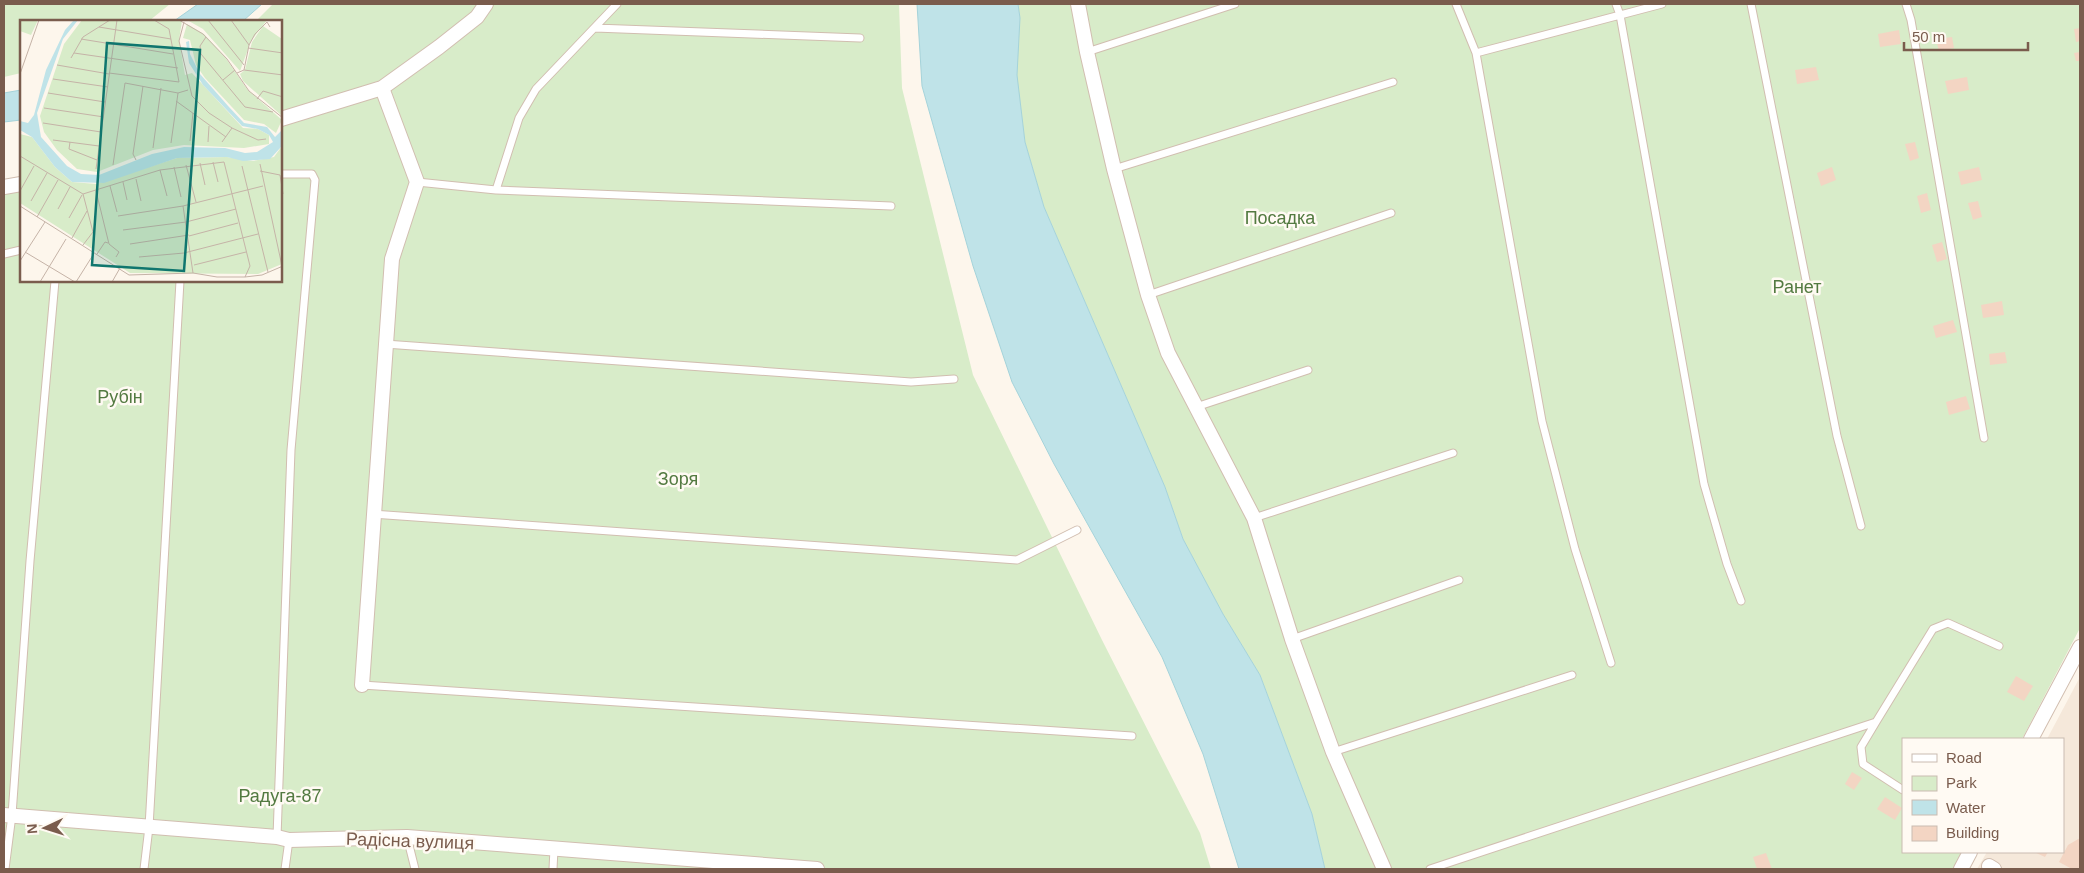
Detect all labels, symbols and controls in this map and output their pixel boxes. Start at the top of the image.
inset map [20,20,282,282]
scale bar [1904,20,2028,52]
text: 50 m [1912,28,1945,45]
park label: Посадка [1245,208,1316,228]
park label: Ранет [1772,277,1822,297]
park label: Рубін [97,387,143,407]
park label: Зоря [658,469,698,489]
legend [1902,738,2064,853]
text: Road [1946,749,1982,766]
text: Park [1946,774,1977,791]
park label: Радуга-87 [238,786,322,806]
text: Water [1946,799,1985,816]
north arrow [20,803,70,853]
text: N [24,823,40,835]
text: Building [1946,824,1999,841]
street label: Радісна вулиця [346,829,474,853]

